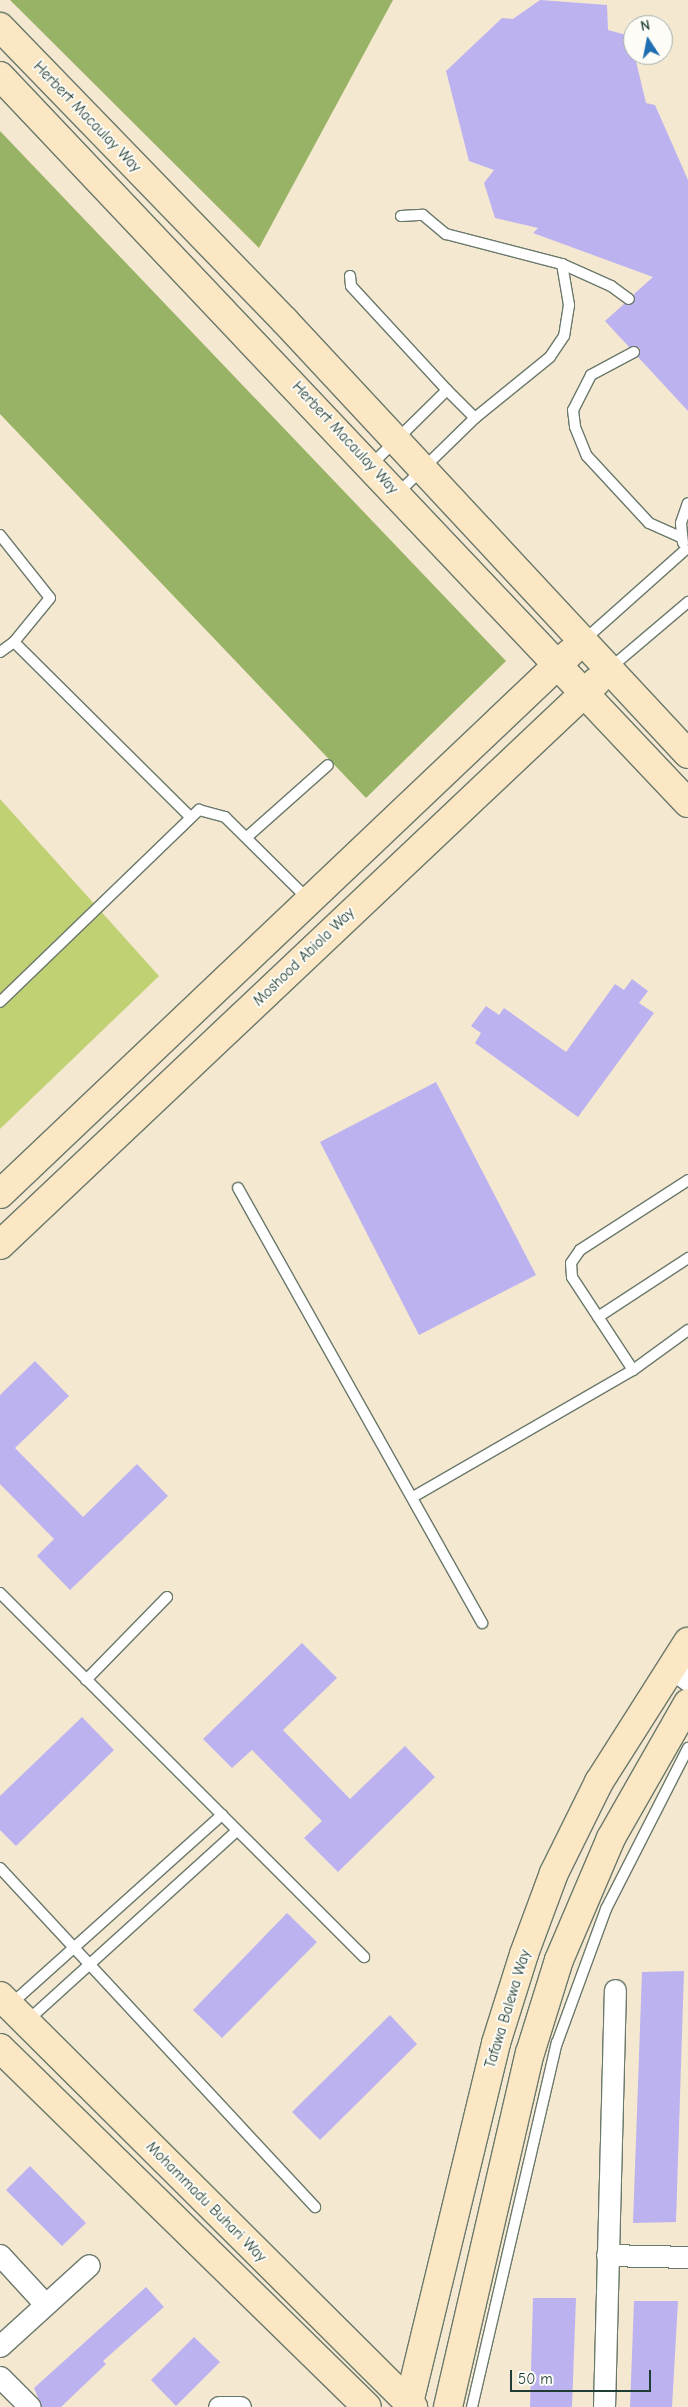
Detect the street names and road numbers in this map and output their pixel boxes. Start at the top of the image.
street label: Herbert Macaulay Way [29,58,145,176]
street label: Herbert Macaulay Way [288,378,402,498]
street label: Moshood Abiola Way [250,904,358,1010]
street label: Tafawa Balewa Way [481,1948,535,2070]
street label: Mohammadu Buhari Way [142,2138,270,2266]

